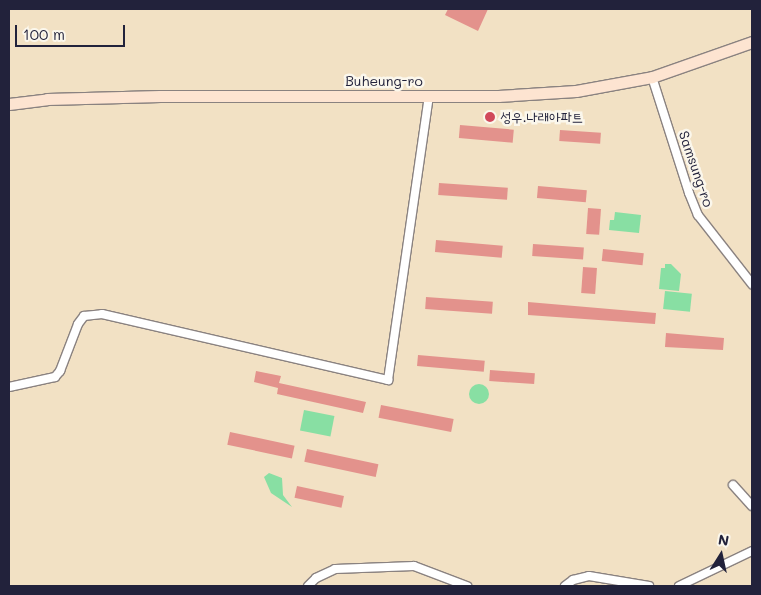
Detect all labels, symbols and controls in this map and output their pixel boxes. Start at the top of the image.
scale bar [18,15,128,47]
text: 100 m [23,24,65,44]
street label: Buheung-ro [345,73,423,89]
place label: 성우.나래아파트 [500,109,583,125]
marker: 성우.나래아파트 [484,111,496,123]
street label: Samsung-ro [675,129,717,209]
text: N [717,529,731,550]
north arrow [696,530,746,580]

